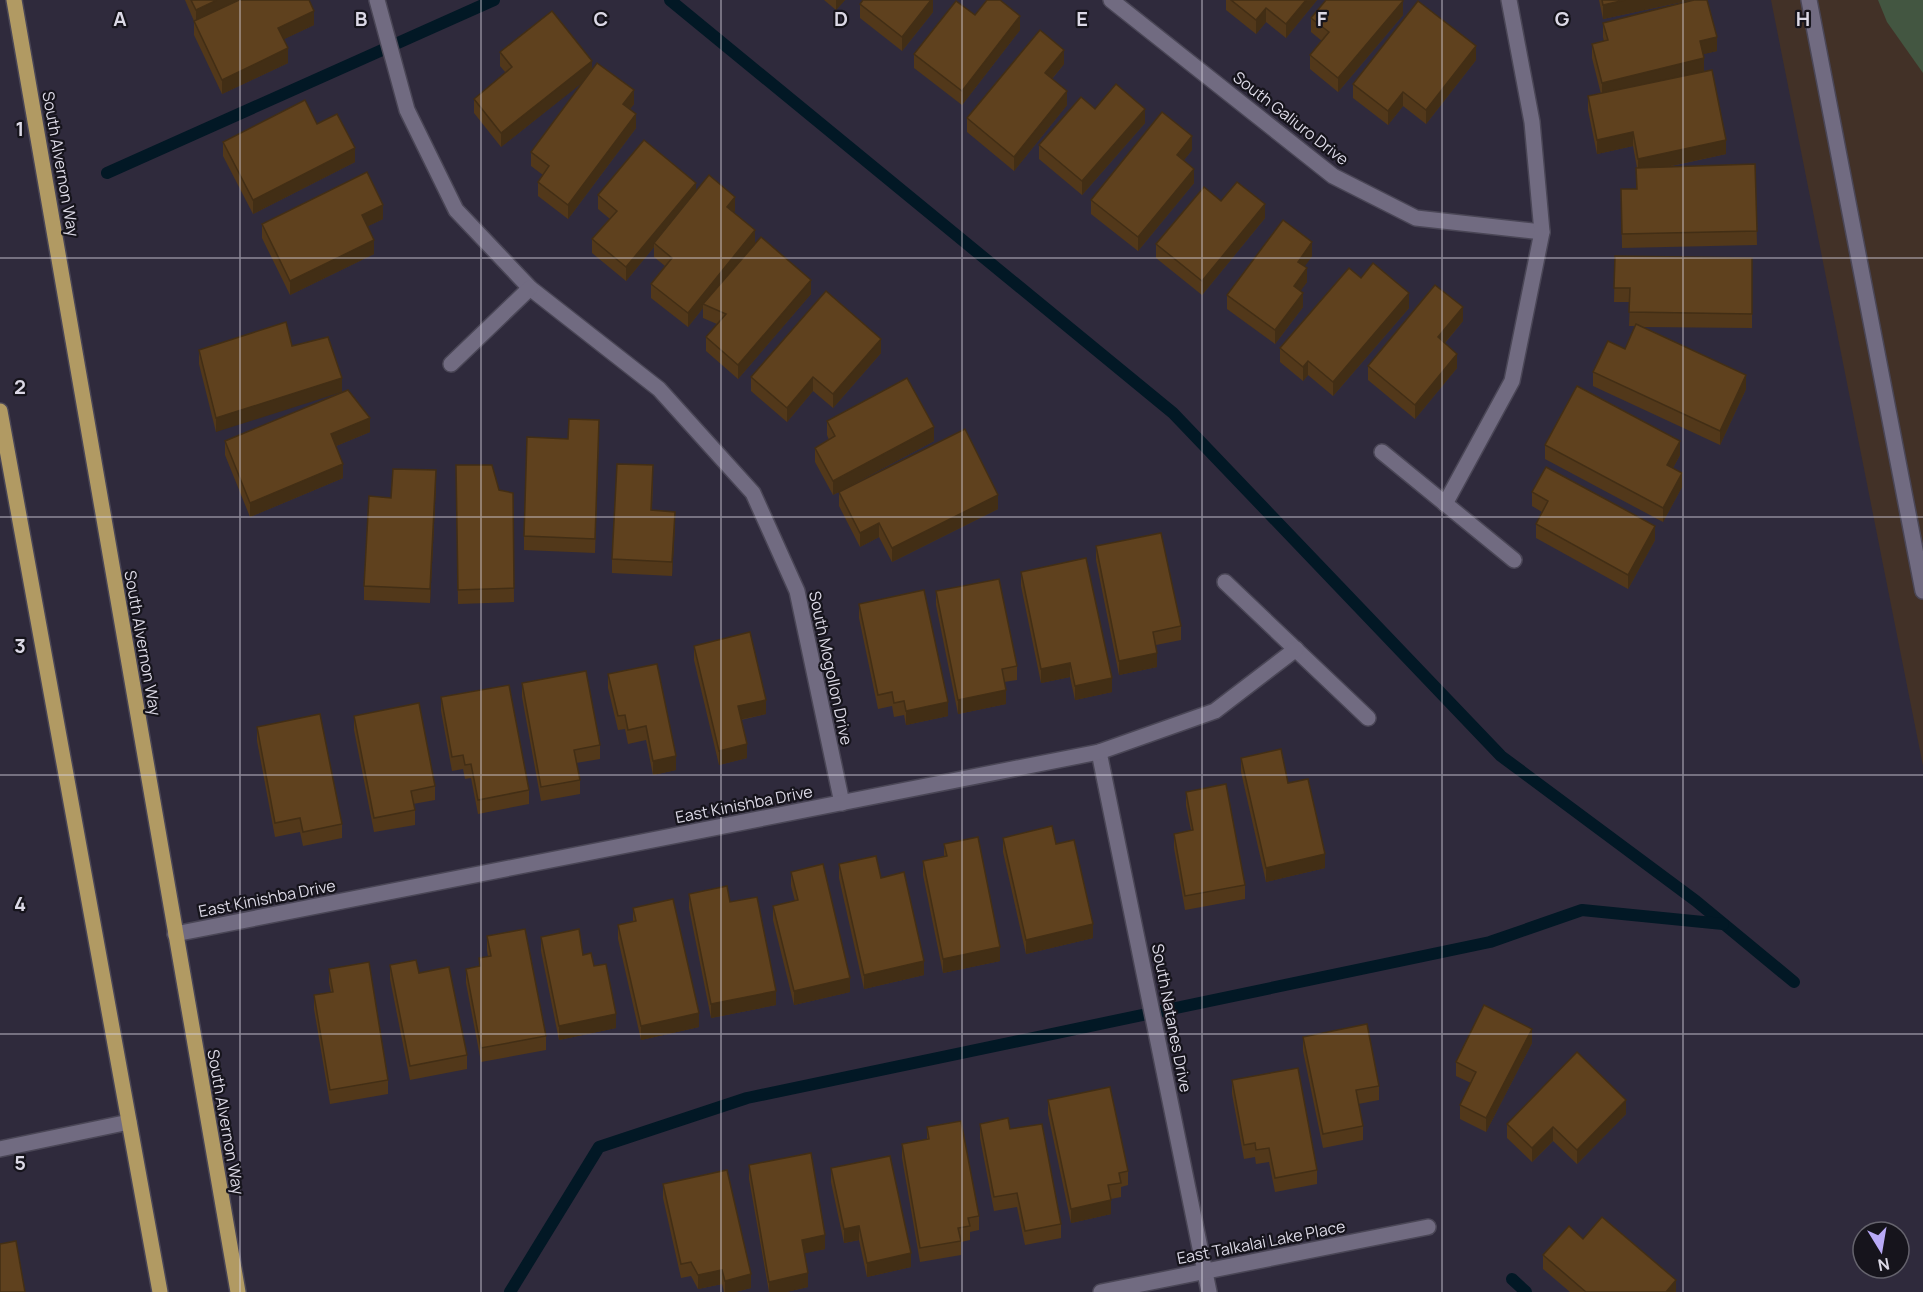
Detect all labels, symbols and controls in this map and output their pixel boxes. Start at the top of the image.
text: A [113,5,127,32]
text: B [355,5,368,32]
text: C [594,5,608,32]
text: D [834,5,848,32]
text: E [1076,5,1088,32]
text: F [1317,5,1328,32]
text: G [1555,5,1570,32]
text: H [1796,5,1810,32]
street label: South Galiuro Drive [1229,66,1353,170]
street label: South Alvernon Way [37,89,85,239]
text: 1 [16,115,24,142]
text: 2 [14,373,26,400]
street label: South Alvernon Way [119,568,167,718]
street label: South Mogollon Drive [804,589,858,747]
text: 3 [14,632,26,659]
street label: East Kinishba Drive [674,780,814,828]
street label: East Kinishba Drive [197,874,337,922]
text: 4 [14,890,26,917]
street label: South Natanes Drive [1147,942,1197,1094]
street label: South Alvernon Way [202,1047,250,1197]
text: 5 [14,1149,26,1176]
street label: East Talkalai Lake Place [1175,1215,1347,1269]
north arrow [1851,1220,1911,1280]
text: N [1876,1253,1892,1277]

